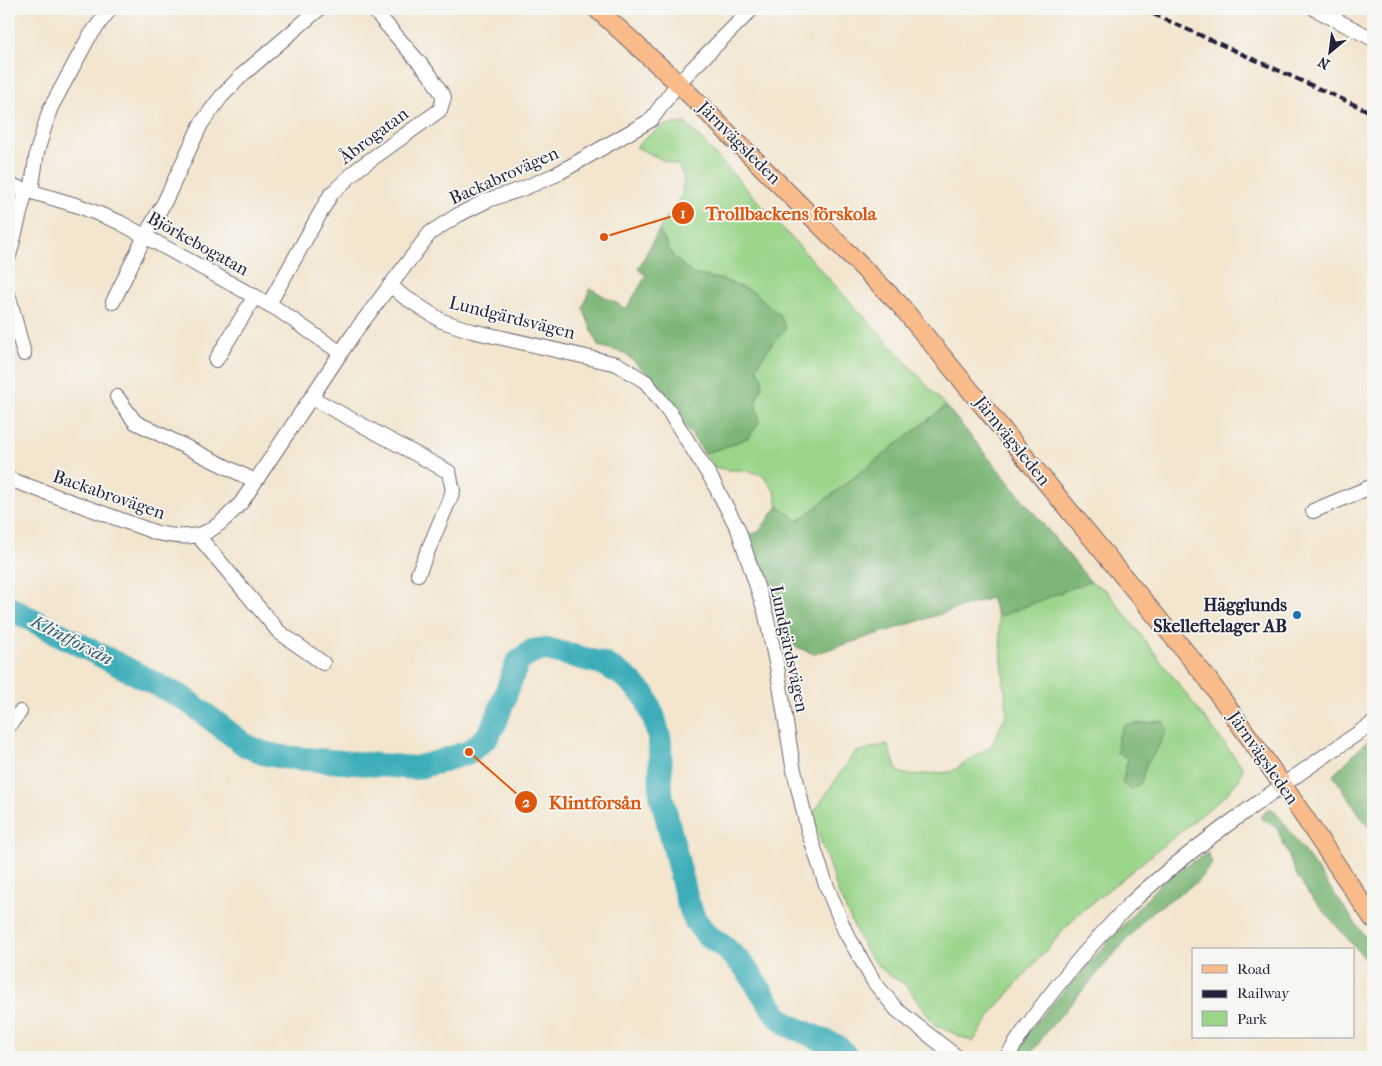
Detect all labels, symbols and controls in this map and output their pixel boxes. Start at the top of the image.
north arrow [1304,28,1354,78]
text: N [1315,53,1333,73]
street label: Järnvägsleden [692,96,785,189]
street label: Åbrogatan [334,102,413,169]
street label: Backabrovägen [446,142,562,209]
callout: Trollbackens förskola [671,196,887,230]
text: Trollbackens förskola [705,203,878,225]
text: 1 [680,204,686,222]
street label: Björkebogatan [144,208,253,281]
street label: Lundgärdsvägen [447,292,578,344]
street label: Järnvägsleden [968,391,1055,490]
street label: Backabrovägen [50,466,168,524]
street label: Lundgärdsvägen [765,584,813,715]
place label: Hägglunds Skelleftelager AB [1153,595,1287,637]
water label: Klintforsån [26,609,117,670]
marker: Hägglunds Skelleftelager AB [1291,609,1303,621]
street label: Järnvägsleden [1222,706,1303,809]
callout: Klintforsån [514,785,652,819]
text: Klintforsån [549,792,642,814]
text: 2 [522,793,530,811]
legend [1192,948,1354,1038]
text: Road [1237,960,1271,978]
text: Railway [1237,984,1290,1002]
text: Park [1237,1010,1267,1028]

